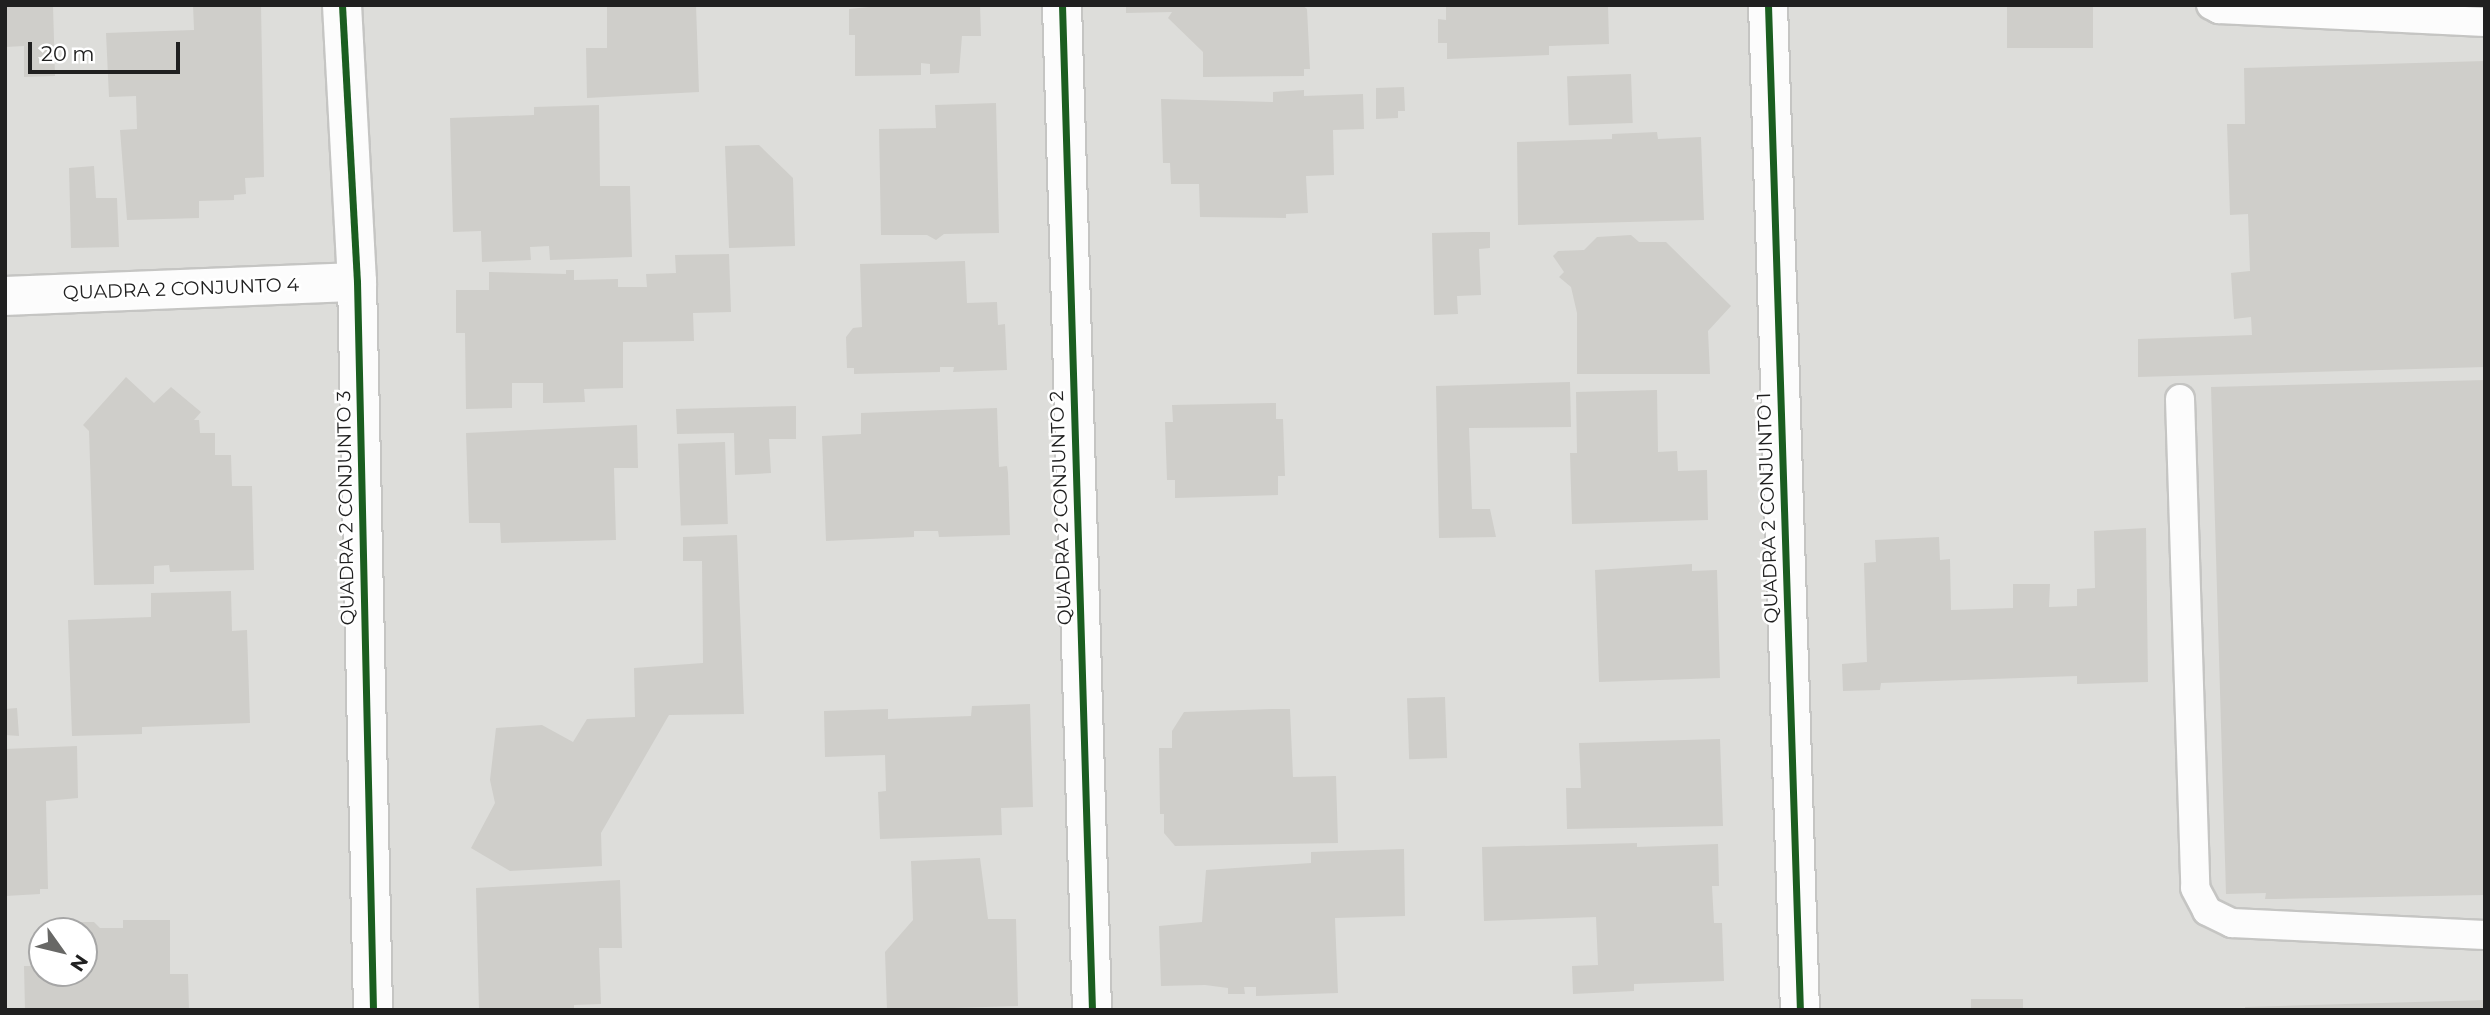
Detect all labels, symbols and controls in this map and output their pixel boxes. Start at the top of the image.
scale bar [32,28,184,72]
text: 20 m [41,41,95,66]
street label: QUADRA 2 CONJUNTO 4 [62,273,300,305]
street label: QUADRA 2 CONJUNTO 3 [333,390,359,626]
street label: QUADRA 2 CONJUNTO 2 [1046,390,1076,626]
street label: QUADRA 2 CONJUNTO 1 [1753,392,1783,624]
north arrow [28,917,98,987]
text: N [65,950,93,976]

